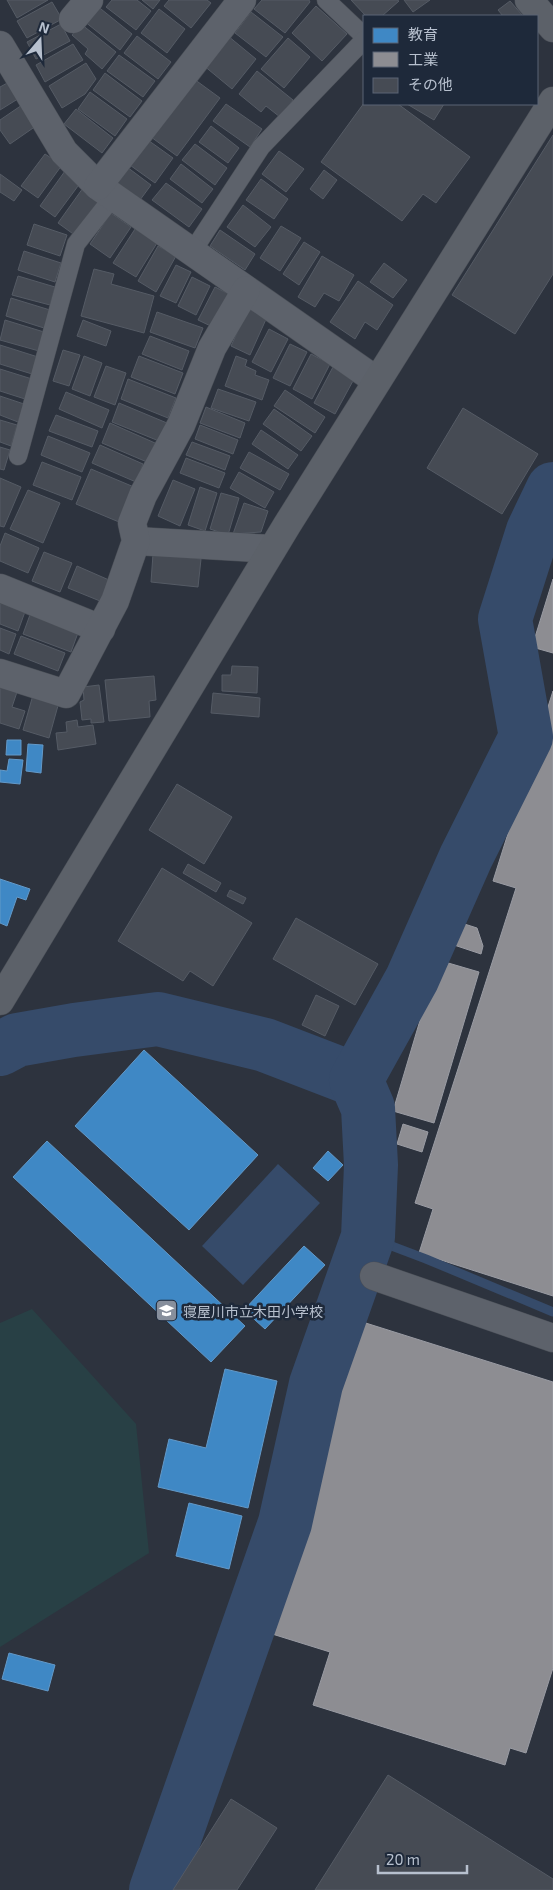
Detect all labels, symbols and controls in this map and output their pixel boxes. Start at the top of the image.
north arrow [15,15,65,65]
legend [363,15,538,105]
text: N [37,18,52,37]
text: 教育 [408,25,438,43]
text: 工業 [408,50,438,68]
text: その他 [408,75,453,93]
school or university icon: 寝屋川市立木田小学校 [155,1299,179,1323]
place label: 寝屋川市立木田小学校 [183,1303,323,1320]
scale bar [378,1842,467,1874]
text: 20 m [386,1850,420,1868]

